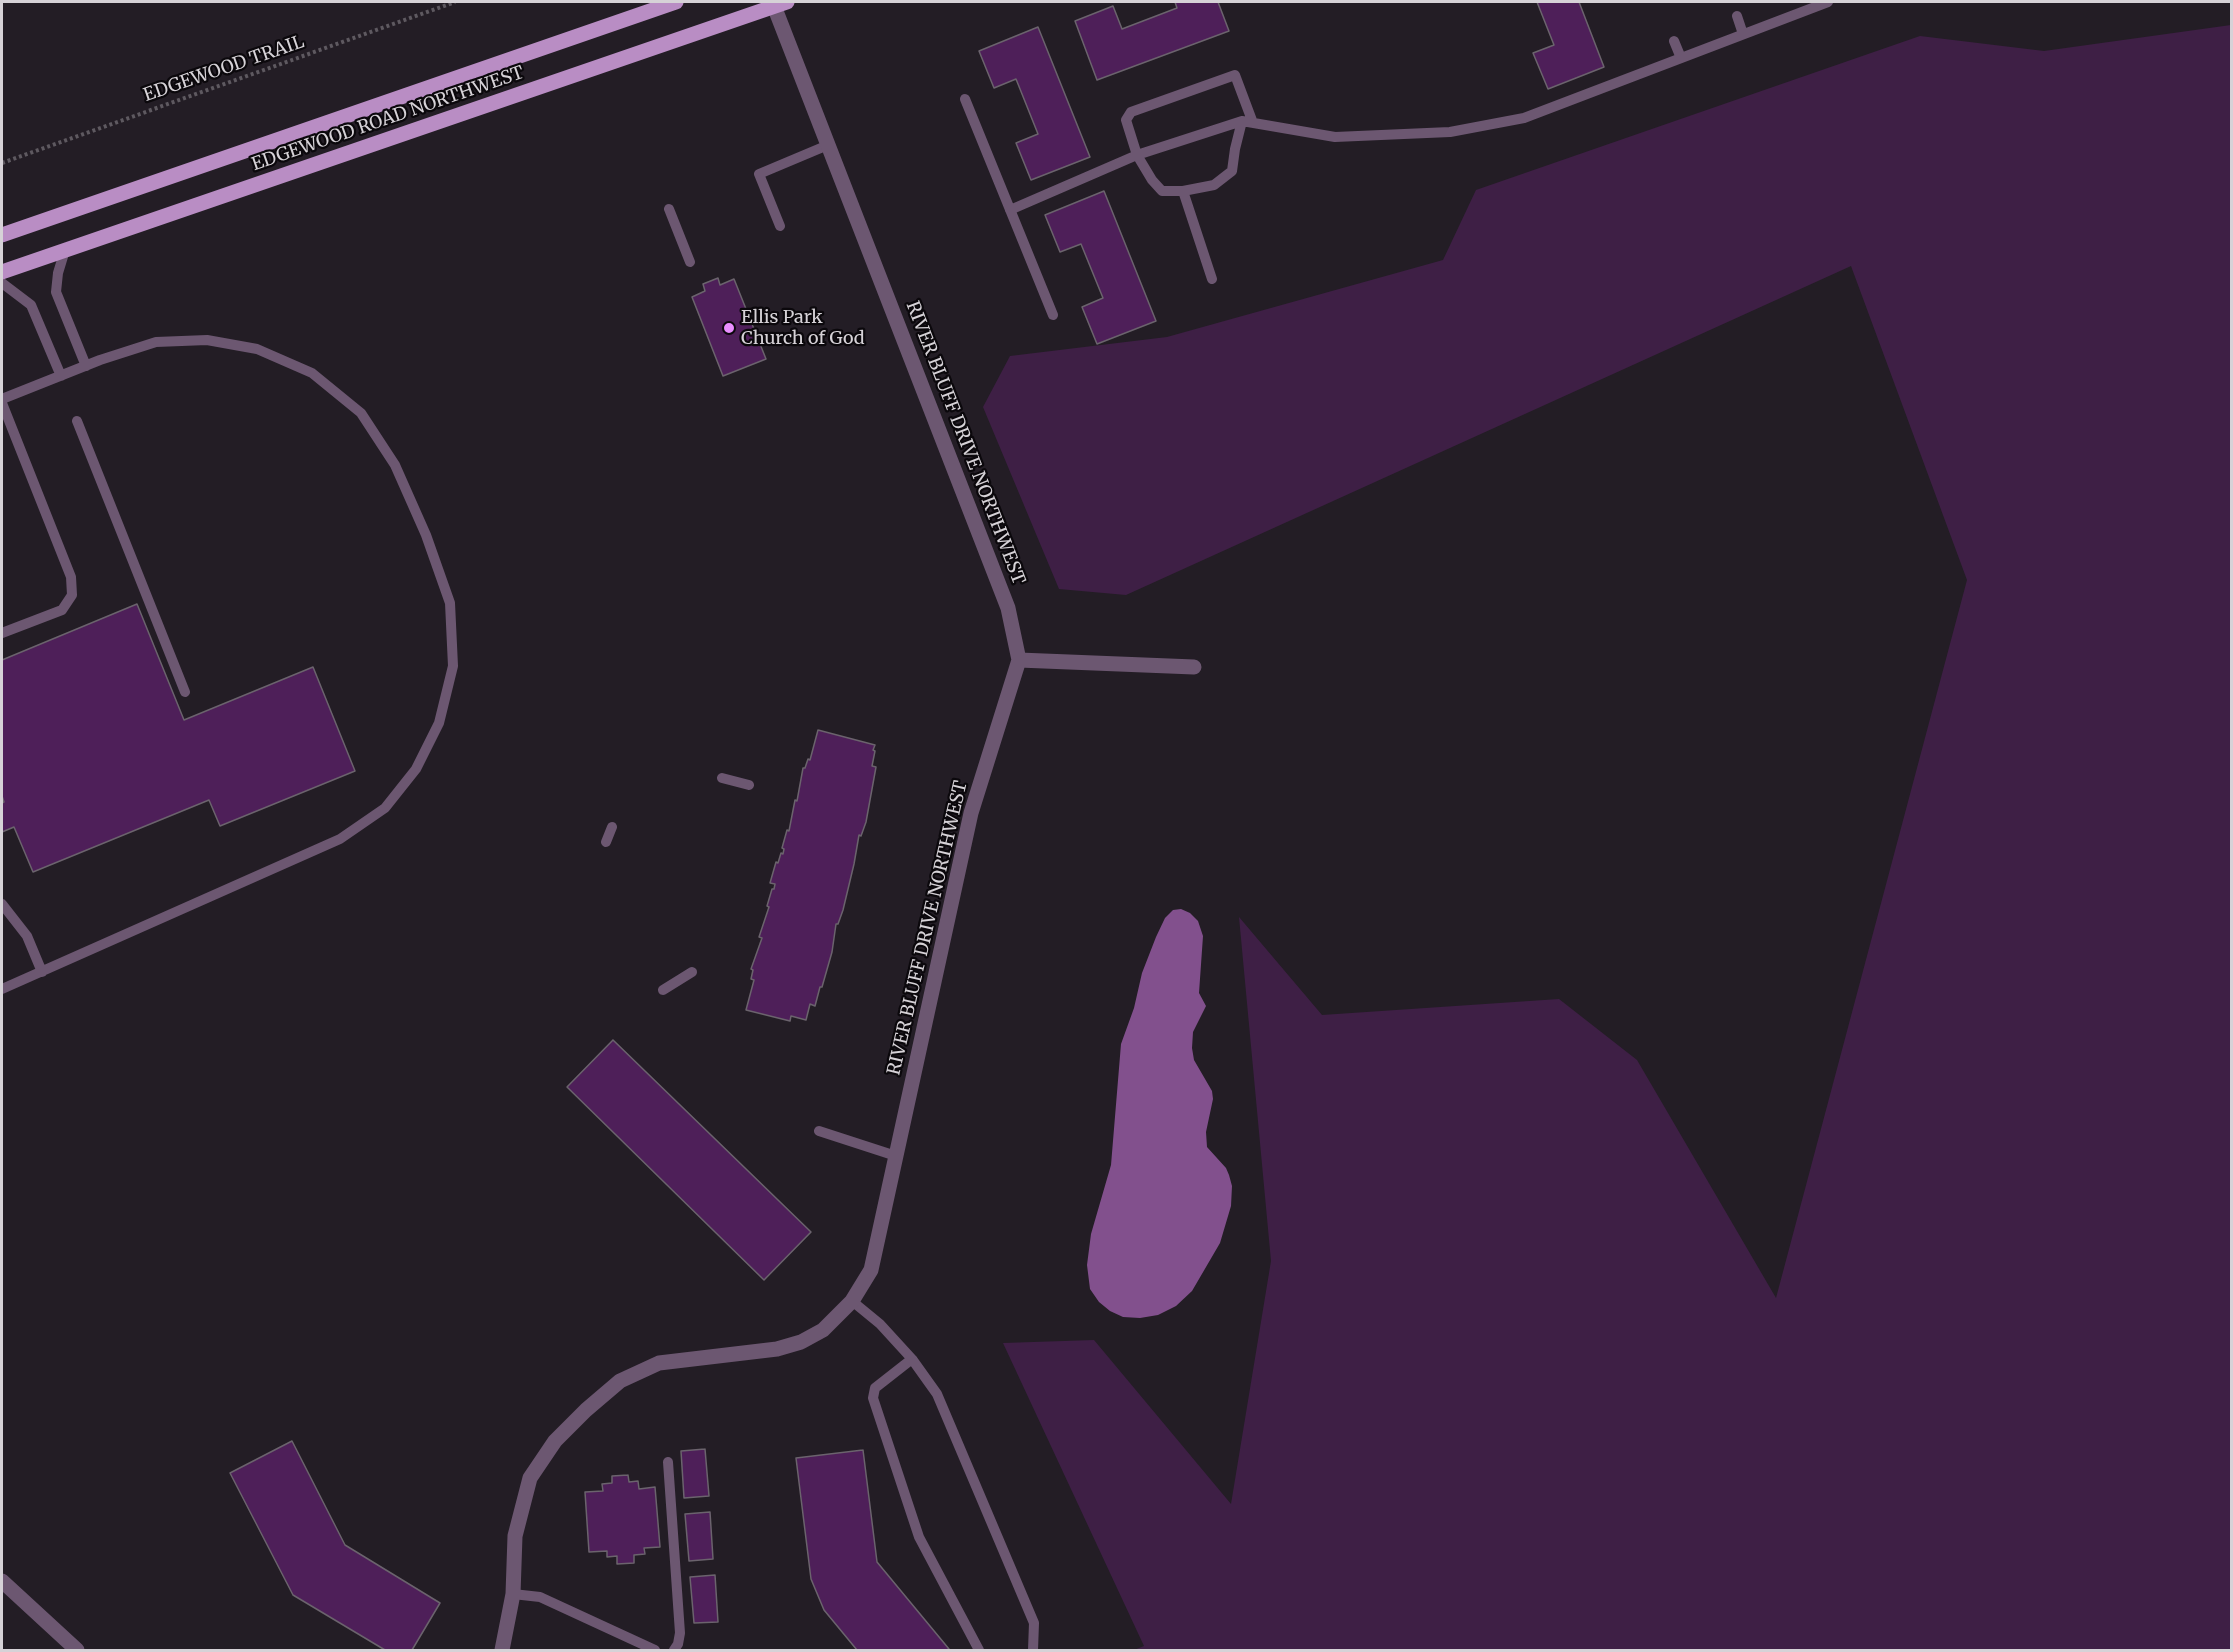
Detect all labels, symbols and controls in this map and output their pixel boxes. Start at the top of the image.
street label: EDGEWOOD TRAIL [141,31,307,107]
street label: EDGEWOOD ROAD NORTHWEST [249,62,527,176]
street label: RIVER BLUFF DRIVE NORTHWEST [901,298,1029,588]
place label: Ellis Park Church of God [741,307,865,350]
marker: Ellis Park Church of God [722,321,736,335]
street label: RIVER BLUFF DRIVE NORTHWEST [884,779,972,1077]

